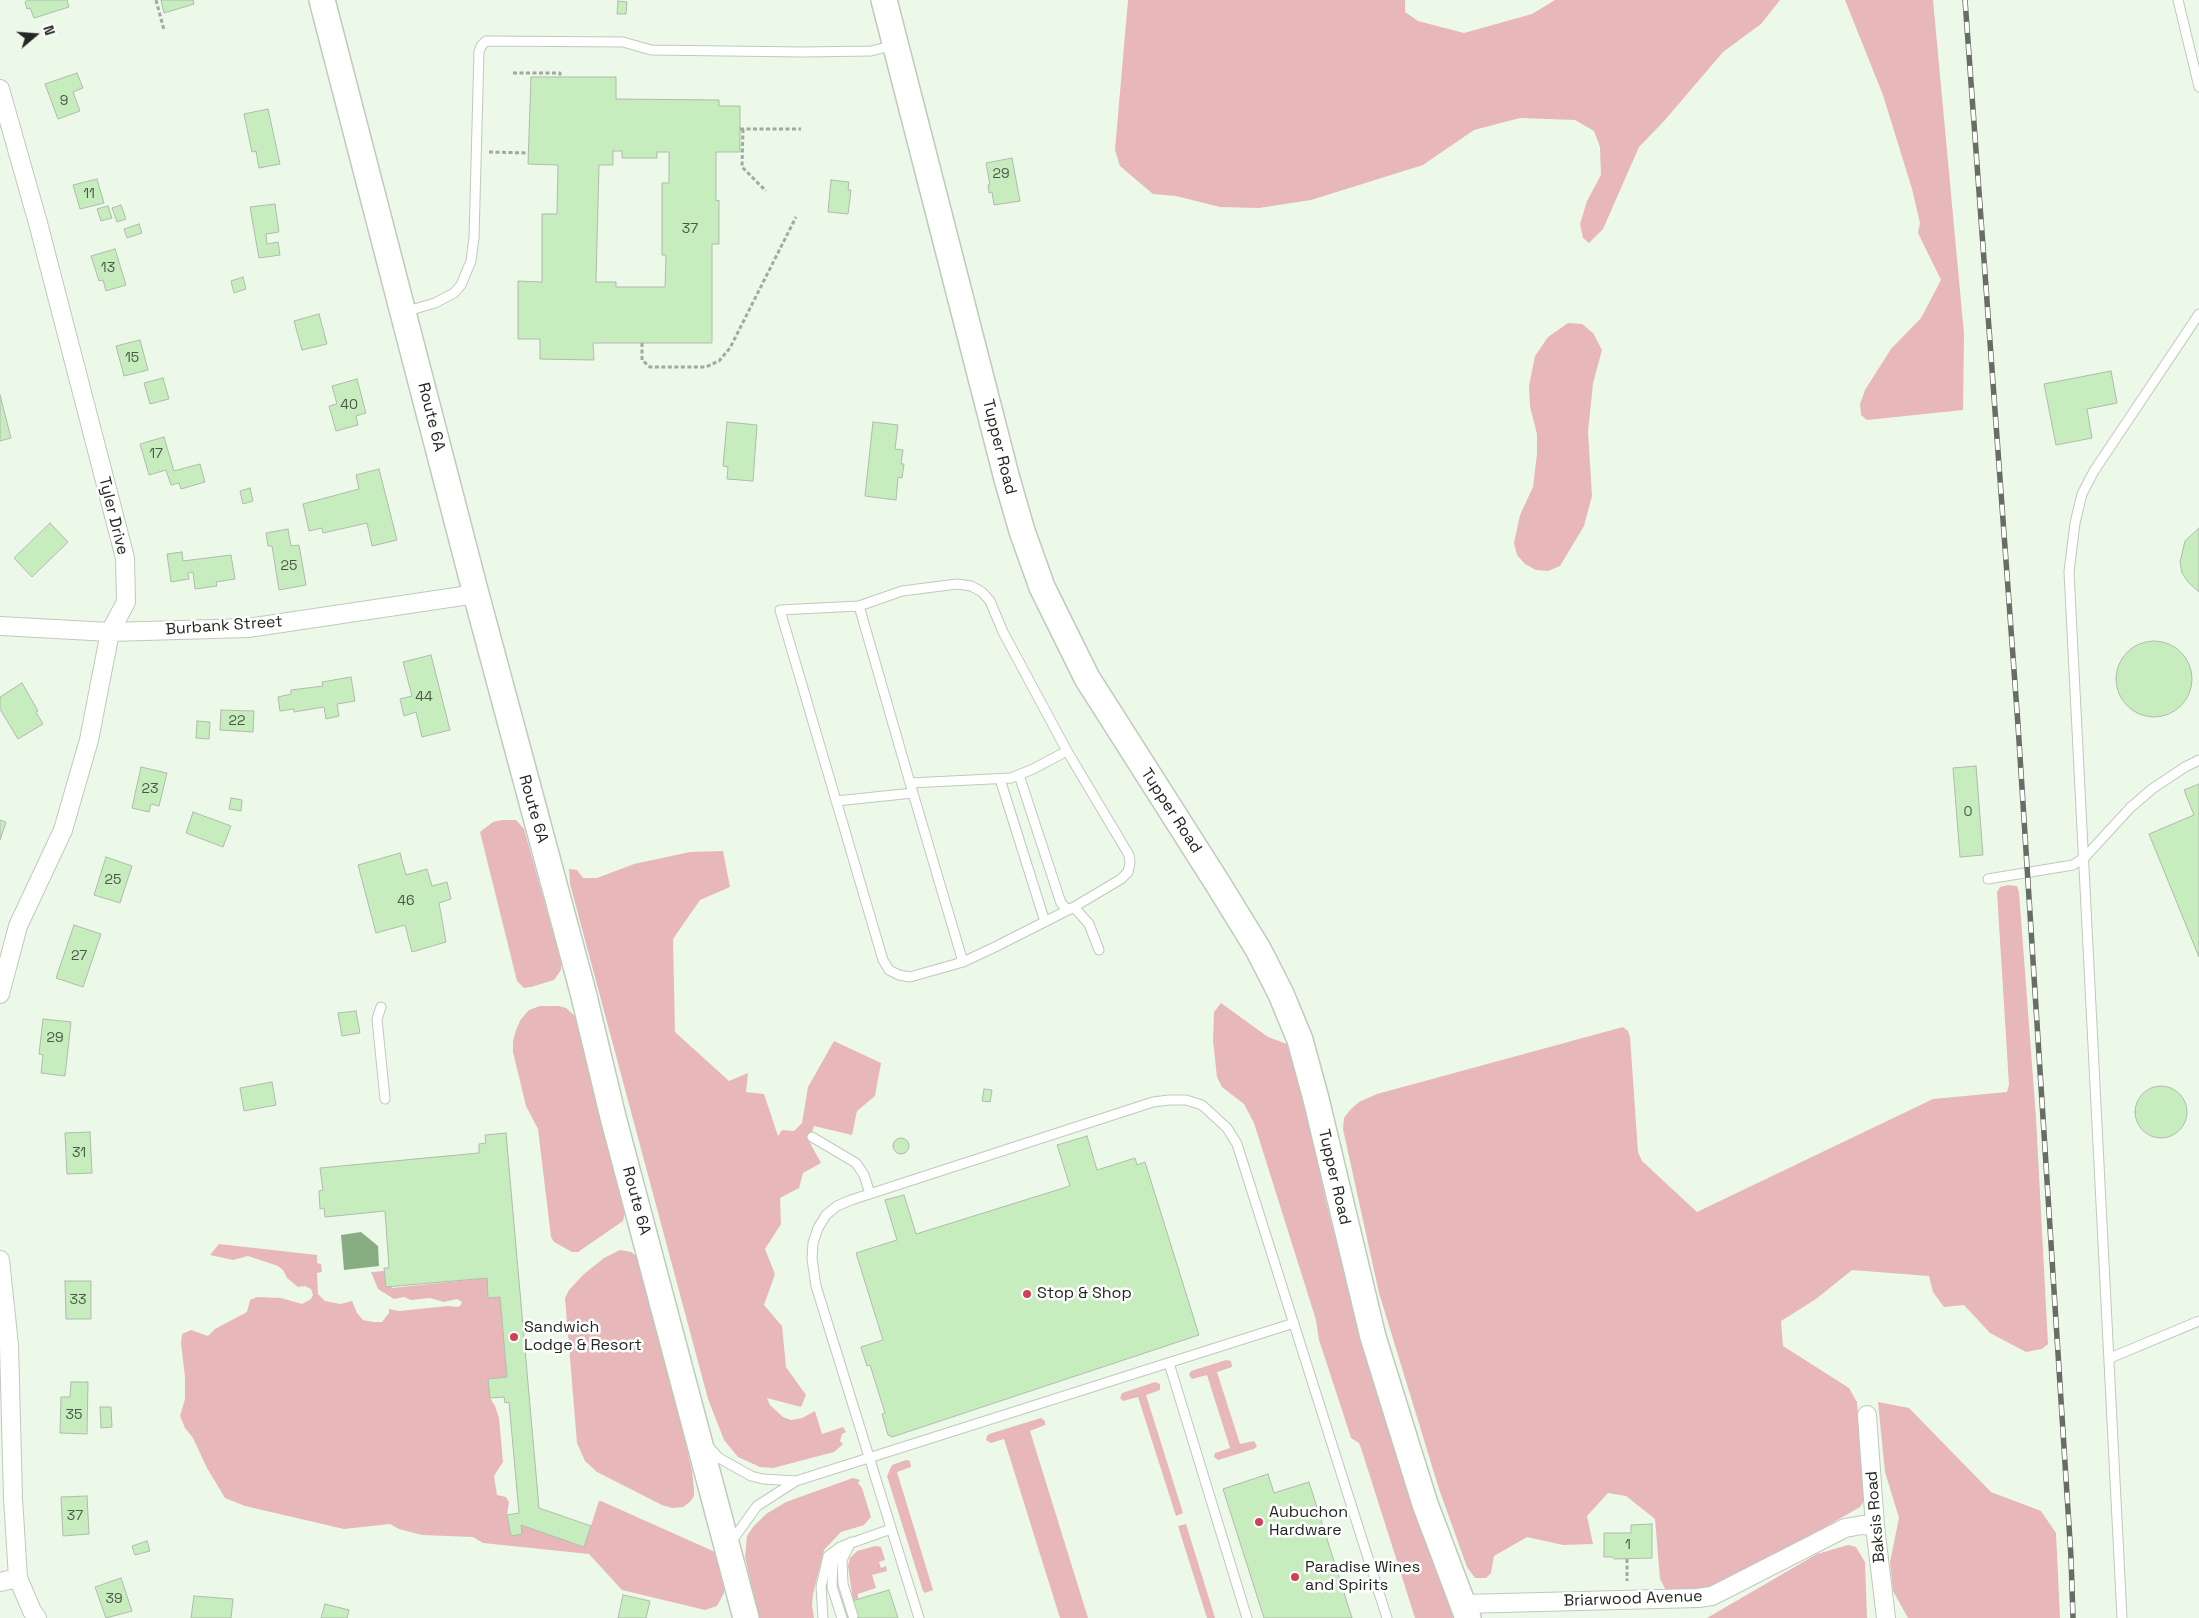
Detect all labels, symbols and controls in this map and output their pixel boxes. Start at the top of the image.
north arrow [10,10,60,60]
text: N [39,23,59,38]
house number: 9 [60,93,68,109]
house number: 29 [993,166,1009,182]
house number: 11 [83,186,95,202]
house number: 37 [682,221,698,237]
house number: 13 [101,260,115,276]
house number: 15 [125,350,139,366]
street label: Route 6A [413,381,449,453]
house number: 40 [340,397,358,413]
street label: Tupper Road [978,397,1020,497]
house number: 17 [149,446,163,462]
street label: Tyler Drive [94,475,132,557]
house number: 25 [281,558,297,574]
street label: Burbank Street [165,612,283,640]
house number: 44 [415,689,433,705]
house number: 22 [229,713,245,729]
street label: Tupper Road [1136,765,1206,857]
street label: Route 6A [514,773,552,845]
house number: 23 [142,781,158,797]
house number: 0 [1964,804,1972,820]
house number: 25 [105,872,121,888]
house number: 46 [397,893,415,909]
house number: 27 [71,948,87,964]
house number: 29 [47,1030,63,1046]
street label: Tupper Road [1314,1127,1354,1227]
house number: 31 [72,1145,86,1161]
street label: Route 6A [618,1165,654,1237]
place label: Stop & Shop [1037,1284,1132,1304]
marker: Stop & Shop [1021,1288,1033,1300]
house number: 33 [70,1292,86,1308]
place label: Sandwich Lodge & Resort [524,1318,642,1356]
marker: Sandwich Lodge & Resort [508,1331,520,1343]
house number: 35 [66,1407,82,1423]
street label: Baksis Road [1862,1470,1890,1564]
place label: Aubuchon Hardware [1269,1503,1348,1541]
house number: 37 [67,1508,83,1524]
marker: Aubuchon Hardware [1253,1516,1265,1528]
house number: 1 [1625,1537,1631,1553]
place label: Paradise Wines and Spirits [1305,1558,1420,1596]
marker: Paradise Wines and Spirits [1289,1571,1301,1583]
street label: Briarwood Avenue [1563,1587,1703,1611]
house number: 39 [105,1591,123,1607]

